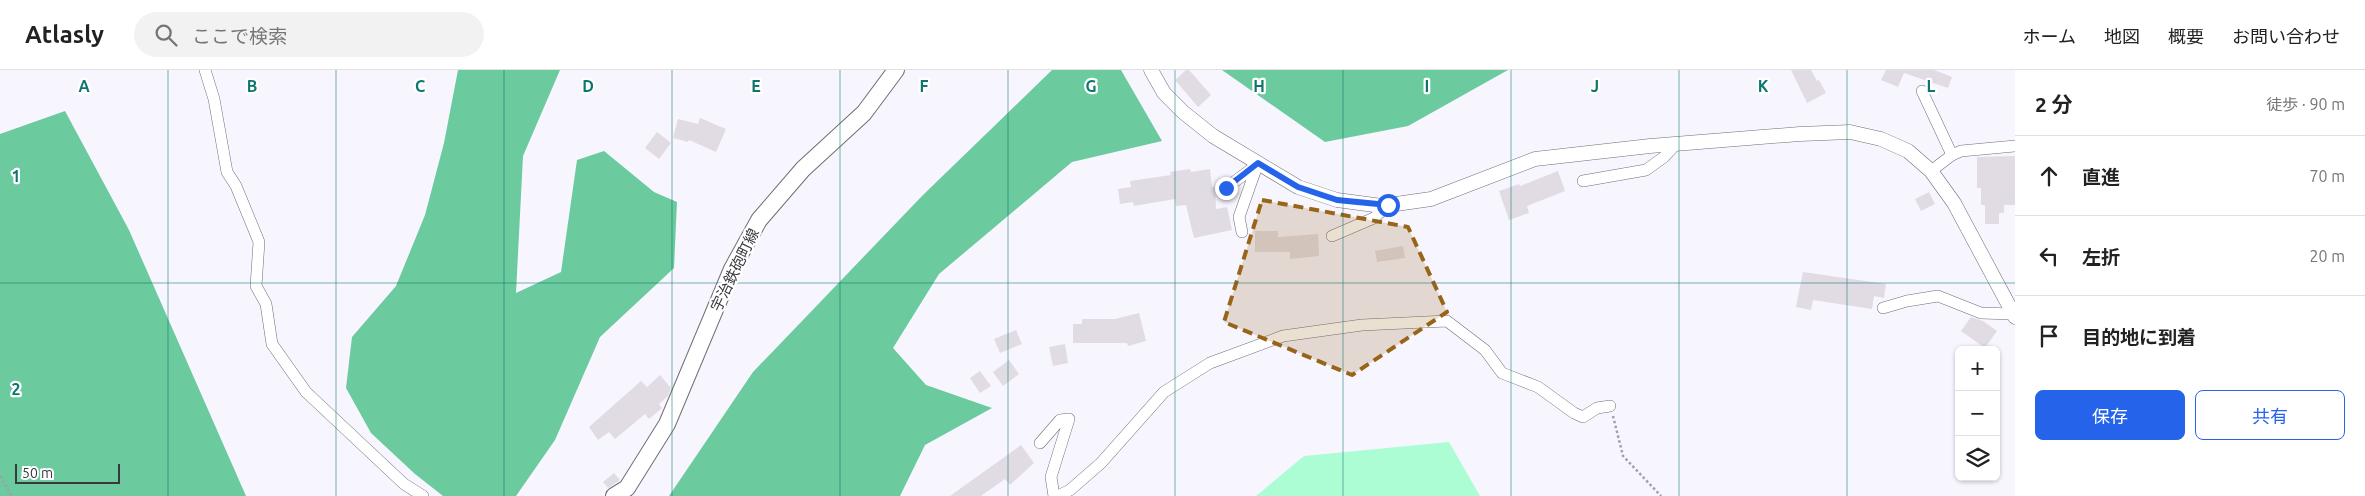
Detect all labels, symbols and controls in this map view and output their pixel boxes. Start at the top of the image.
search box [134,12,484,57]
text: Atlasly [25,21,104,48]
icon: search [152,21,180,49]
text: ここで検索 [192,25,287,47]
text: ホーム [2023,26,2076,46]
text: 地図 [2104,26,2140,46]
text: 概要 [2168,26,2204,46]
text: お問い合わせ [2232,26,2340,46]
text: A [78,77,90,95]
text: B [247,77,257,95]
text: C [415,77,425,95]
text: D [582,77,594,95]
text: E [751,77,761,95]
text: F [920,77,929,95]
text: G [1085,77,1097,95]
text: H [1253,77,1265,95]
text: I [1425,77,1429,95]
text: J [1591,77,1599,95]
text: K [1758,77,1769,95]
text: L [1927,77,1936,95]
text: 2 分 [2035,92,2073,116]
text: 徒歩 · 90 m [2266,95,2345,113]
icon: ahead [2035,162,2063,190]
text: 直進 [2082,166,2120,188]
text: 1 [11,167,21,185]
text: 70 m [2309,167,2345,185]
route end [1215,177,1238,200]
route start [1377,194,1400,217]
street label: 宇治鉄砲町線 [707,226,762,314]
icon: left [2035,242,2063,270]
text: 左折 [2082,246,2120,268]
text: 20 m [2309,247,2345,265]
icon: arrive [2035,322,2063,350]
text: 目的地に到着 [2082,326,2196,348]
map controls [1955,346,2000,481]
button: + [1955,346,2000,391]
text: 2 [11,380,21,398]
button: 保存 [2035,390,2185,440]
button: 共有 [2195,390,2345,440]
button: − [1955,391,2000,436]
button: layers [1955,436,2000,481]
scale bar [15,461,120,484]
text: 50 m [22,465,53,481]

